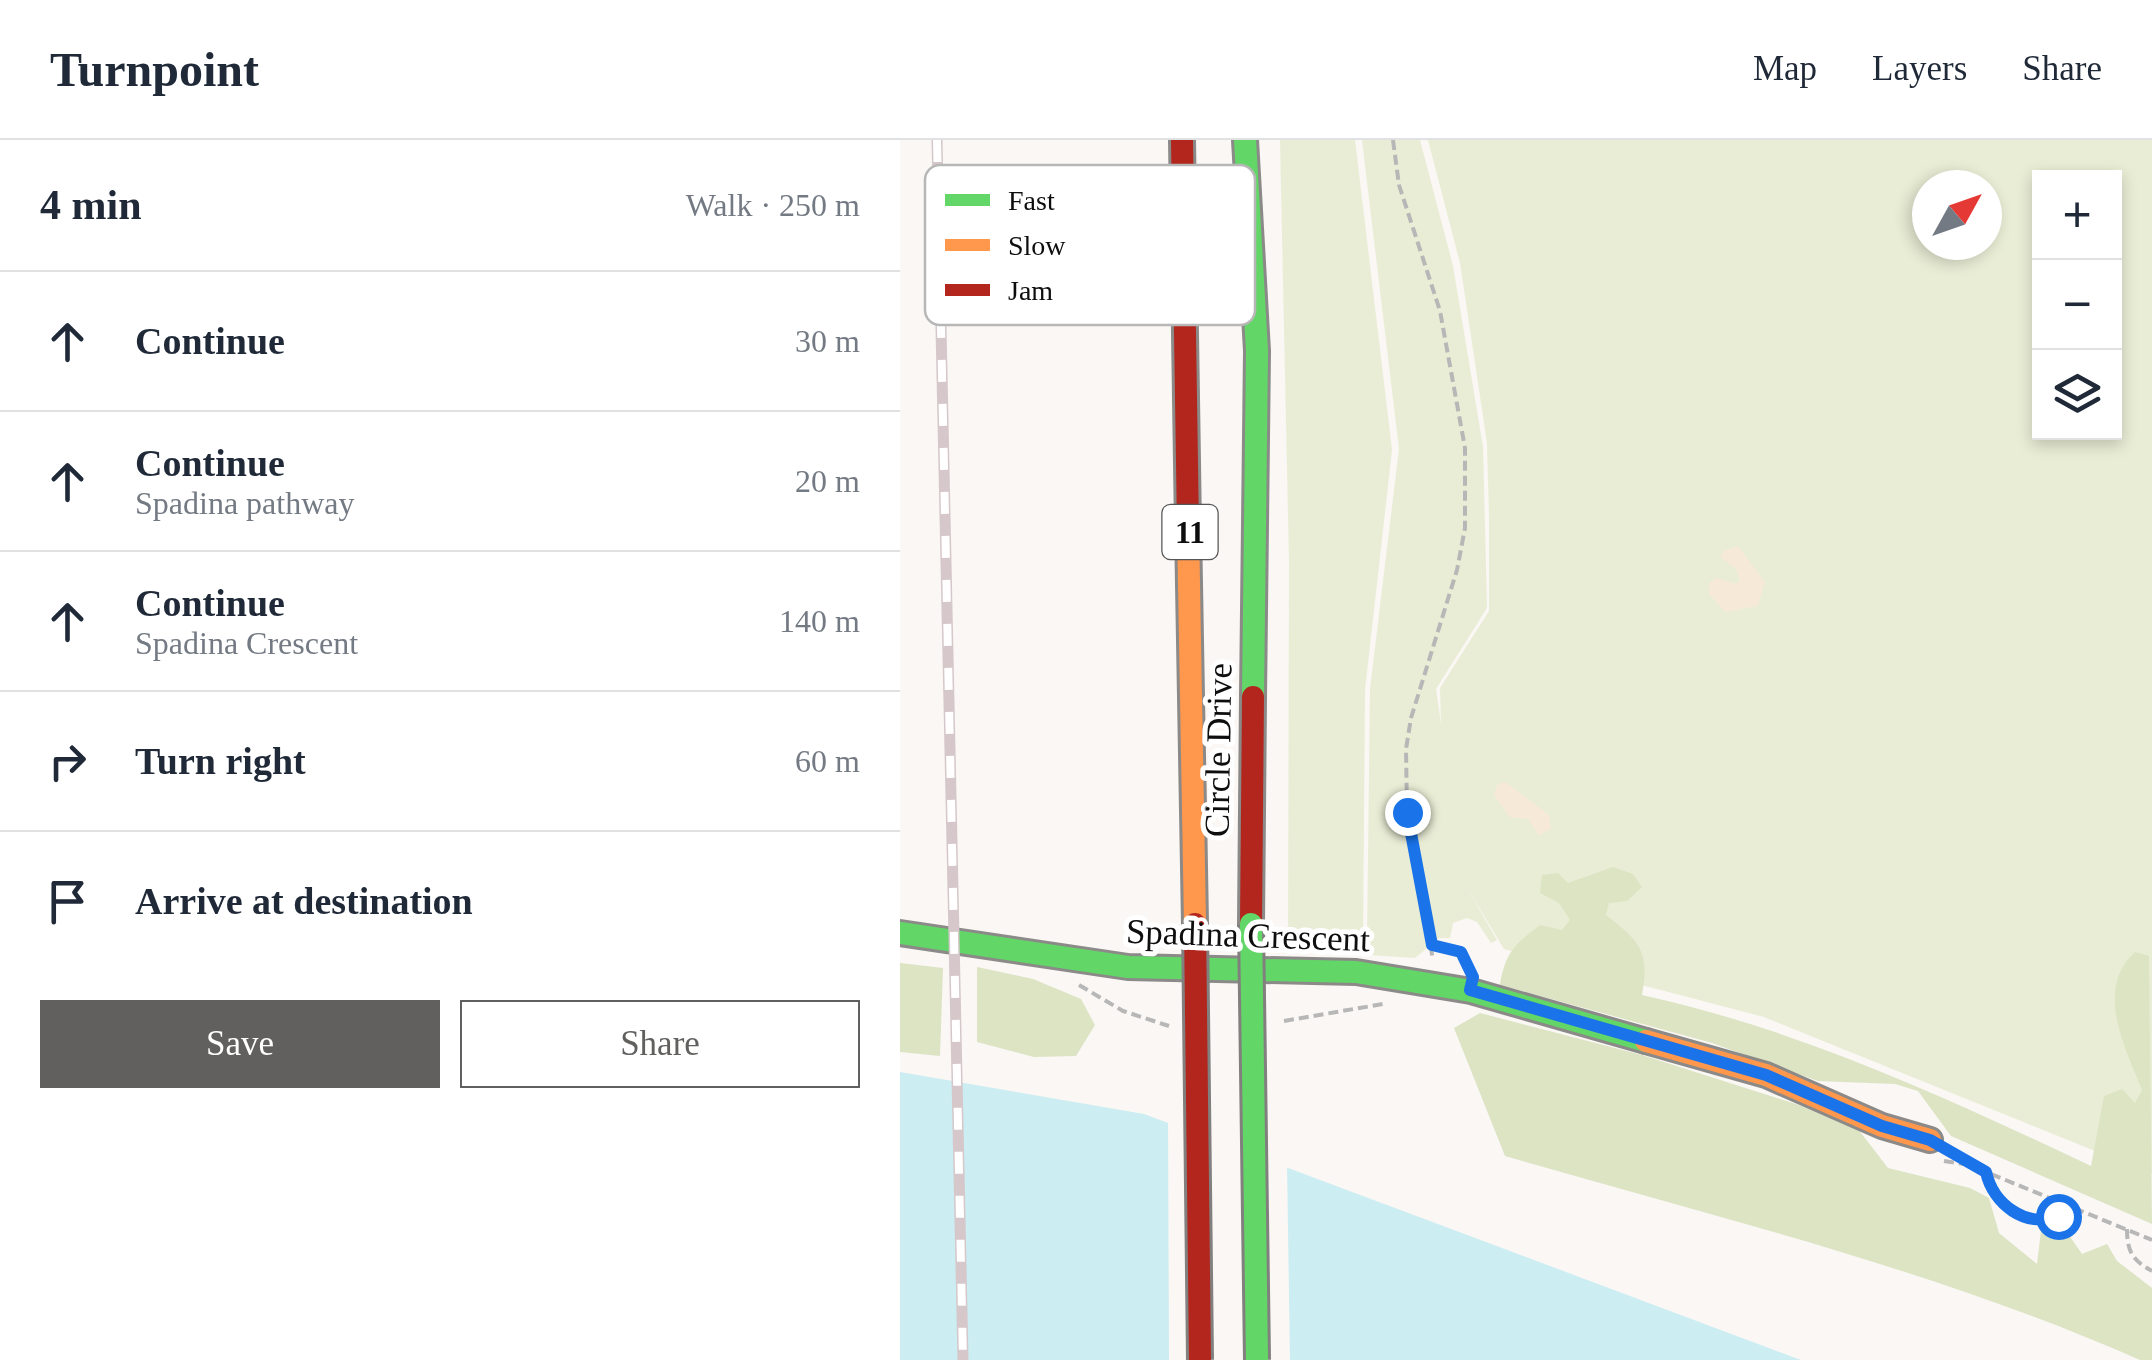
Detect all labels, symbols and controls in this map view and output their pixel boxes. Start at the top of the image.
text: Turnpoint [50,43,259,96]
text: Map [1753,49,1817,88]
text: Layers [1872,49,1967,88]
text: Share [2022,49,2102,88]
legend [925,165,1255,325]
north arrow [1912,170,2002,260]
map controls [2032,170,2122,440]
button: + [2032,170,2122,260]
text: 4 min [40,182,142,228]
text: Fast [1008,185,1055,216]
text: Walk · 250 m [686,187,860,223]
text: Slow [1008,230,1066,261]
button: − [2032,260,2122,350]
text: Jam [1008,275,1053,306]
icon: ahead [40,314,95,369]
text: Continue [135,320,285,362]
text: 30 m [795,323,860,359]
button: layers [2032,350,2122,440]
text: Continue [135,442,285,484]
icon: ahead [40,454,95,509]
text: 20 m [795,463,860,499]
text: Spadina pathway [135,485,355,521]
road number: 11 [1162,505,1218,559]
text: Continue [135,582,285,624]
icon: ahead [40,594,95,649]
text: 140 m [779,603,860,639]
text: Spadina Crescent [135,625,358,661]
street label: Circle Drive [1197,663,1240,837]
icon: right [40,734,95,789]
text: Turn right [135,740,306,782]
text: 60 m [795,743,860,779]
route end [1385,790,1431,836]
icon: arrive [40,874,95,929]
text: Arrive at destination [135,880,473,922]
street label: Spadina Crescent [1125,912,1371,959]
button: Save [40,1000,440,1088]
button: Share [460,1000,860,1088]
route start [2036,1194,2082,1240]

